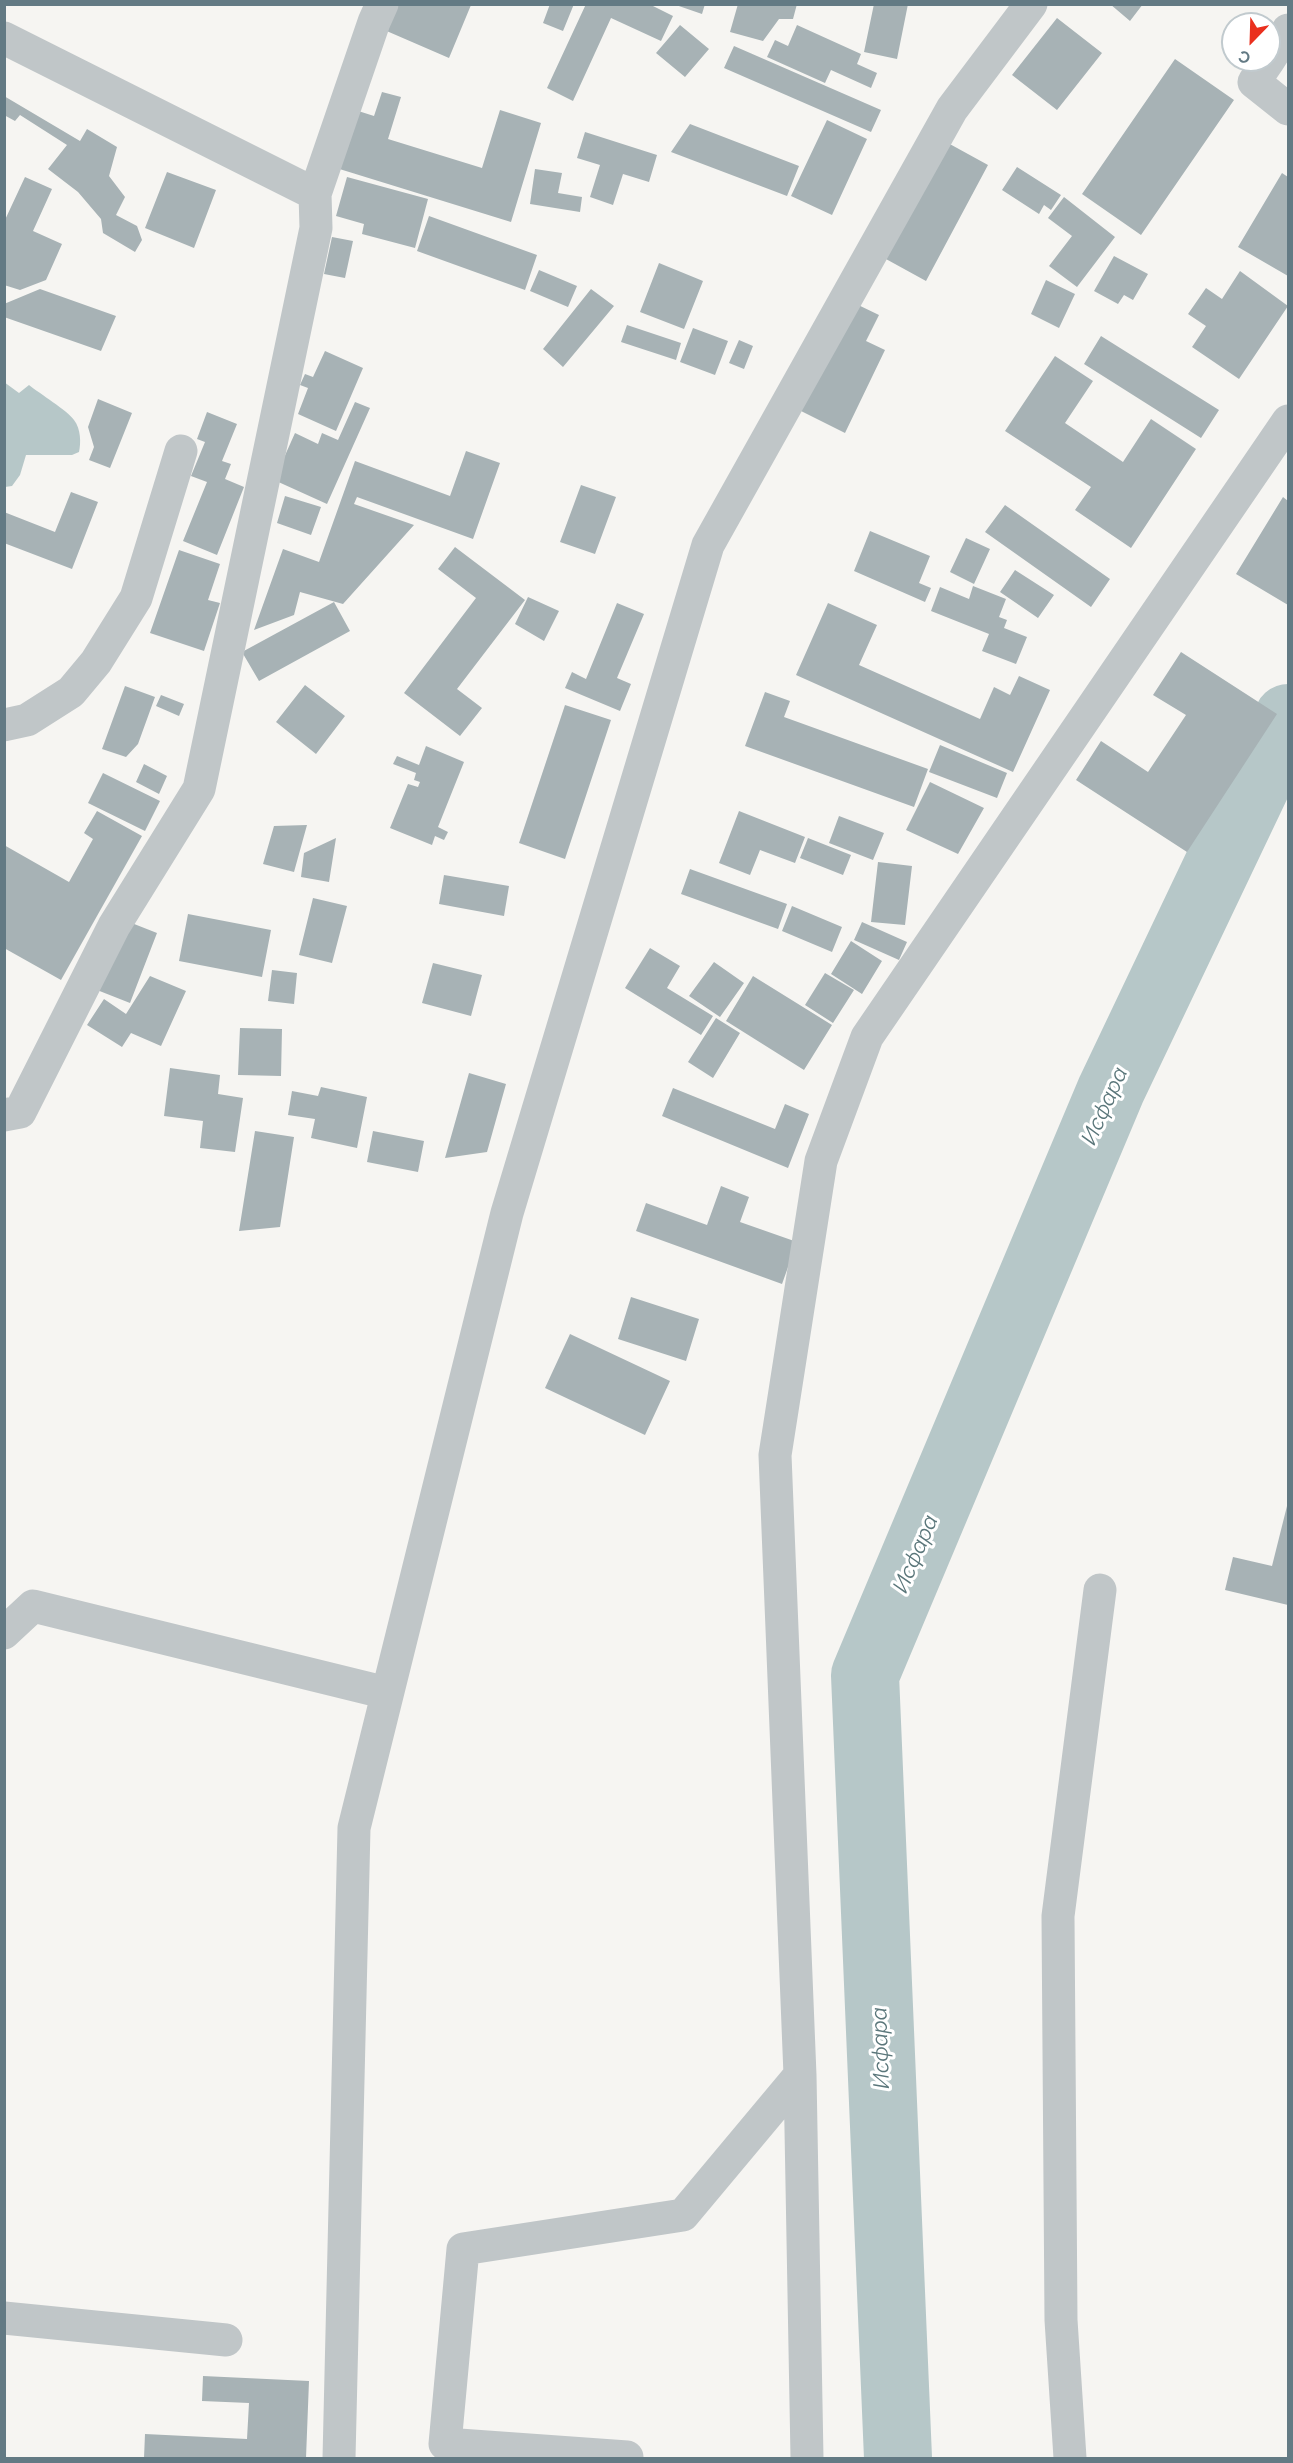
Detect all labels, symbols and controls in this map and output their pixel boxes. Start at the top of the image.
north arrow [1221,12,1281,72]
text: С [1236,46,1253,68]
water label: Исфара [1076,1063,1134,1149]
water label: Исфара [888,1511,944,1597]
water label: Исфара [866,2007,896,2089]

